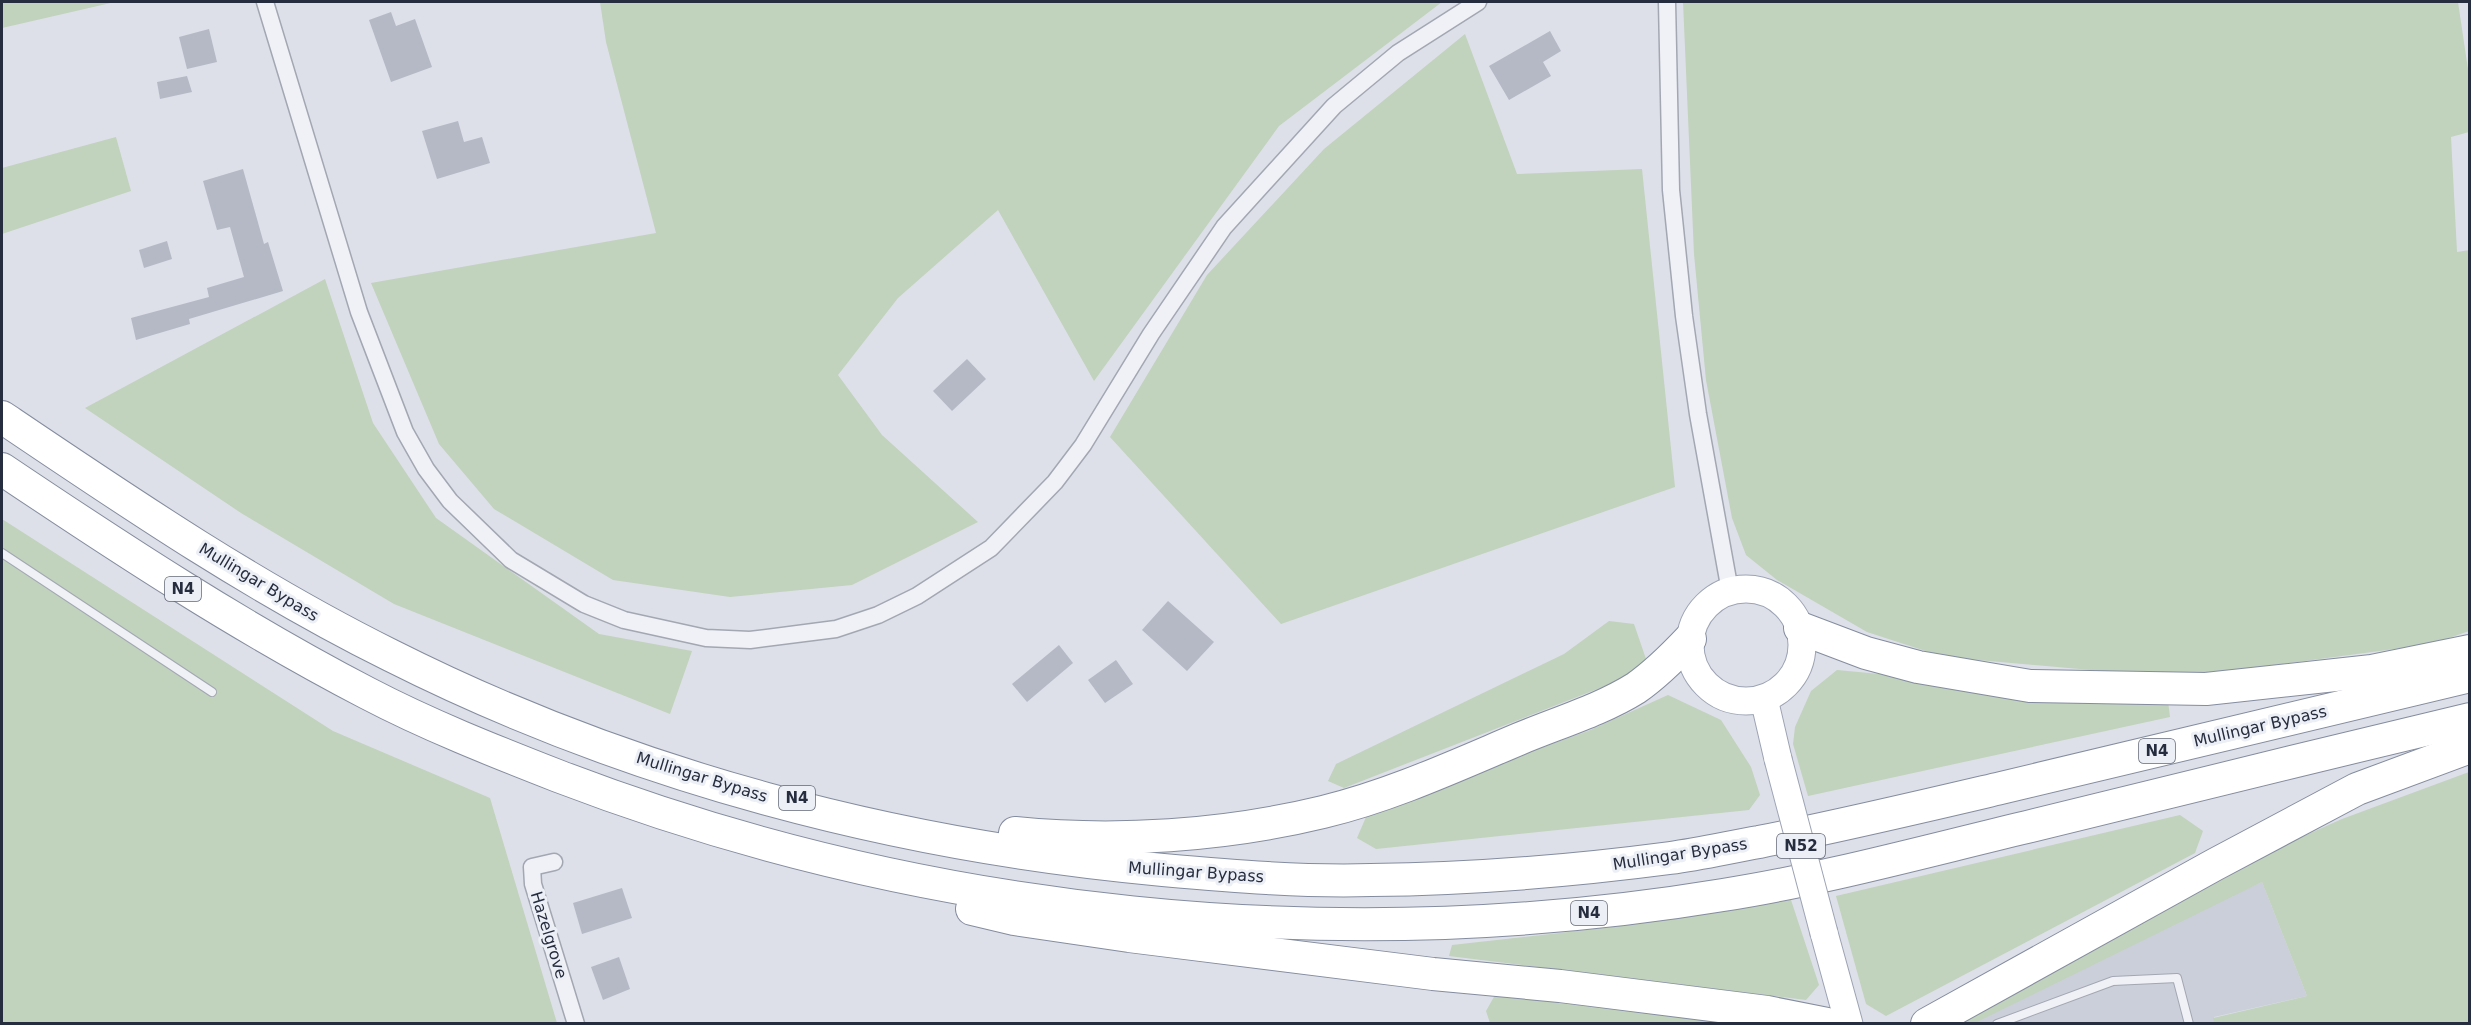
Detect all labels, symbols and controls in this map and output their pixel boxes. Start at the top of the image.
street label: Mullingar Bypass [196,539,322,625]
road number: N4 [165,577,201,601]
street label: Mullingar Bypass [2192,701,2328,751]
road number: N4 [2139,739,2175,763]
street label: Mullingar Bypass [634,748,770,806]
road number: N4 [779,786,815,810]
street label: Mullingar Bypass [1611,834,1749,874]
road number: N52 [1777,834,1825,858]
street label: Mullingar Bypass [1127,858,1265,886]
street label: Hazelgrove [527,889,571,981]
road number: N4 [1571,901,1607,925]

